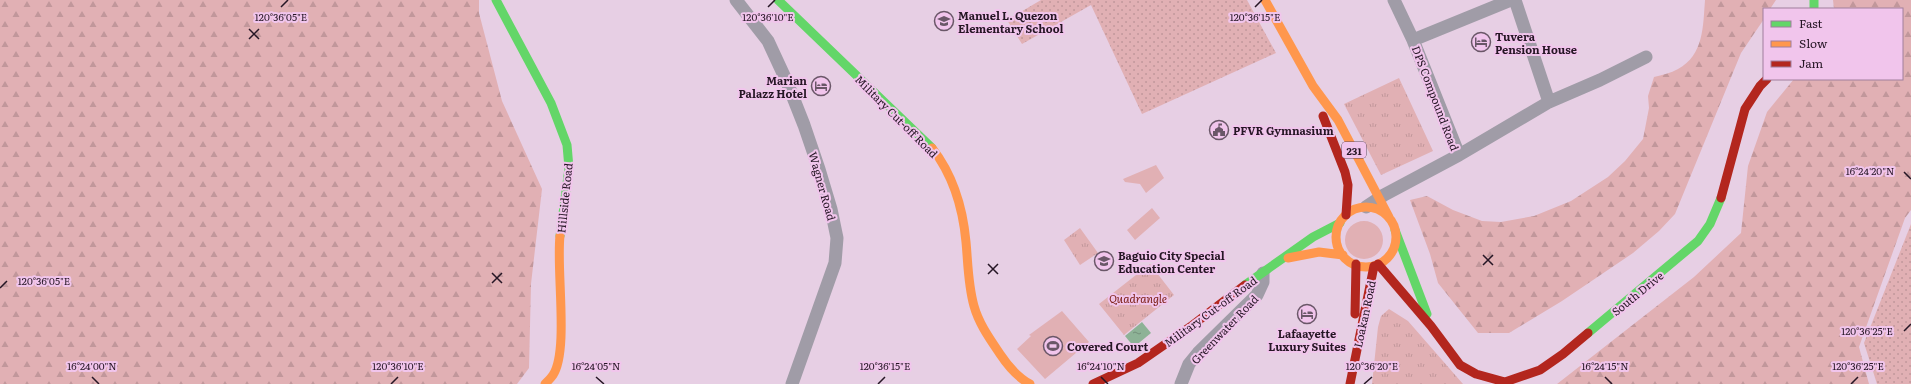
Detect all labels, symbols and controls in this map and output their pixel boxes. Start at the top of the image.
place label: Manuel L. Quezon Elementary School [958,7,1063,36]
legend [1763,8,1903,80]
text: 120°36'05"E [255,9,307,24]
text: 120°36'10"E [742,9,794,24]
text: 120°36'15"E [1230,9,1280,24]
school or university icon: Manuel L. Quezon Elementary School [933,10,955,32]
text: Fast [1799,14,1823,32]
place label: Tuvera Pension House [1495,28,1577,57]
hotel icon: Tuvera Pension House [1470,31,1492,53]
text: Slow [1799,34,1828,52]
street label: DPS Compound Road [1409,43,1464,153]
text: Jam [1799,54,1824,72]
street label: Military Cut-off Road [852,71,942,161]
place label: Marian Palazz Hotel [738,72,807,101]
hotel icon: Marian Palazz Hotel [810,75,832,97]
public building icon: PFVR Gymnasium [1208,119,1230,141]
place label: PFVR Gymnasium [1233,122,1334,138]
road number: 231 [1342,142,1366,158]
street label: Wagner Road [806,150,841,222]
street label: Hillside Road [552,162,576,234]
text: 16°24'20"N [1846,163,1894,178]
place label: Baguio City Special Education Center [1118,247,1225,276]
school or university icon: Baguio City Special Education Center [1093,250,1115,272]
street label: South Drive [1608,267,1667,319]
street label: Military Cut-off Road [1160,272,1260,350]
text: 120°36'05"E [18,273,70,288]
street label: Loakan Road [1349,279,1379,349]
park label: Quadrangle [1109,290,1167,306]
street label: Greenwater Road [1187,291,1261,367]
hotel icon: Lafaayette Luxury Suites [1296,303,1318,325]
text: 120°36'25"E [1841,323,1893,338]
place label: Lafaayette Luxury Suites [1268,325,1346,354]
sports icon: Covered Court [1042,335,1064,357]
place label: Covered Court [1067,338,1148,354]
text: 16°24'00"N [67,358,117,373]
text: 120°36'10"E [372,358,424,373]
text: 16°24'05"N [572,358,620,373]
text: 120°36'15"E [860,358,910,373]
text: 16°24'10"N [1077,358,1125,373]
text: 120°36'20"E [1346,358,1398,373]
text: 16°24'15"N [1581,358,1629,373]
text: 120°36'25"E [1832,358,1884,373]

